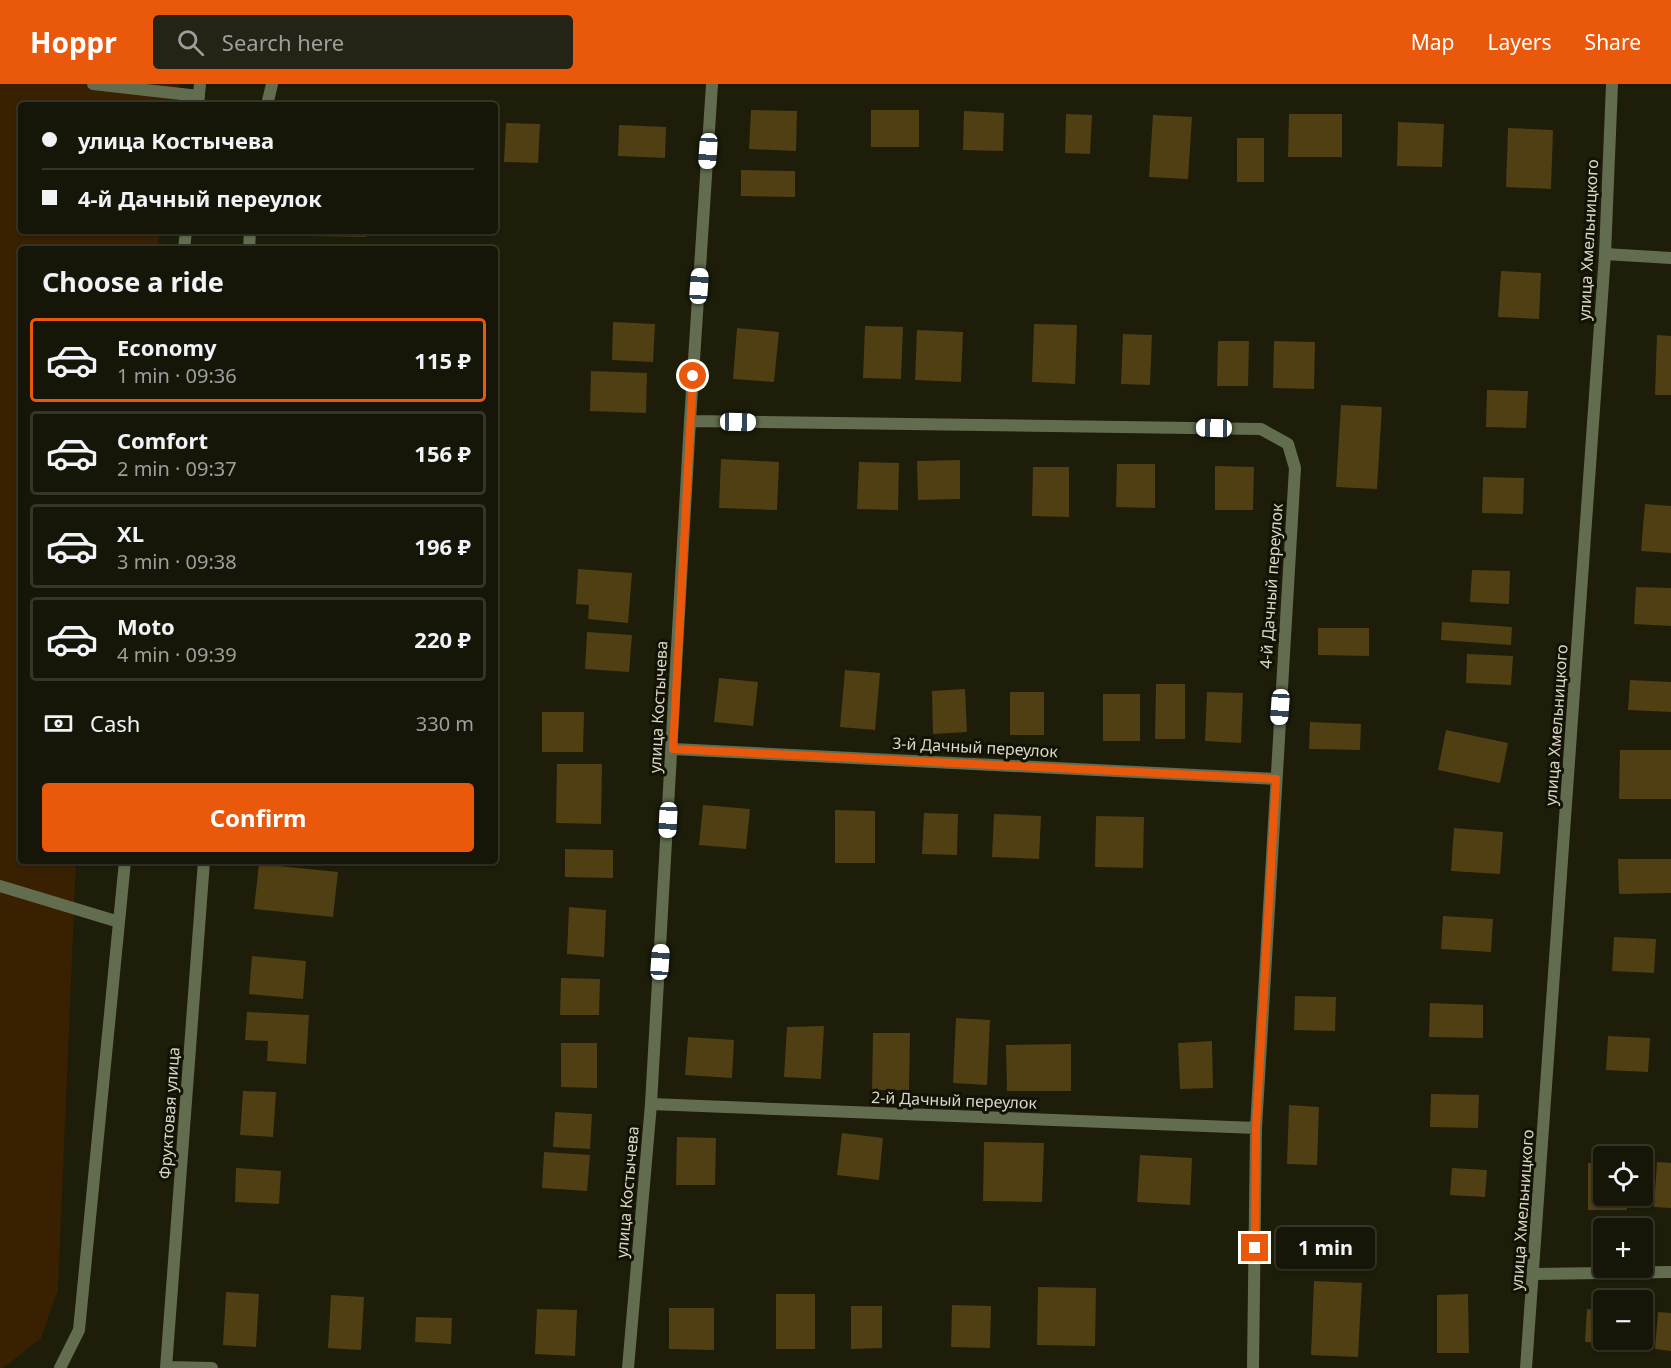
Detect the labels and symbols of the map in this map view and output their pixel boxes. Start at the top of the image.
car [698,132,718,170]
street label: улица Хмельницкого [1573,159,1603,321]
car [689,267,709,305]
route start [679,362,706,389]
car [720,413,756,431]
car [1196,419,1232,437]
street label: 4-й Дачный переулок [1254,502,1288,669]
street label: улица Костычева [644,640,672,774]
street label: улица Хмельницкого [1539,644,1573,806]
car [1270,688,1290,726]
street label: 3-й Дачный переулок [892,732,1059,762]
car [658,802,678,838]
car [650,943,670,981]
street label: Фруктовая улица [153,1046,185,1180]
street label: 2-й Дачный переулок [871,1086,1038,1114]
street label: улица Костычева [610,1125,644,1259]
street label: улица Хмельницкого [1505,1129,1539,1291]
callout: 1 min [1276,1227,1375,1269]
route end [1241,1234,1268,1261]

